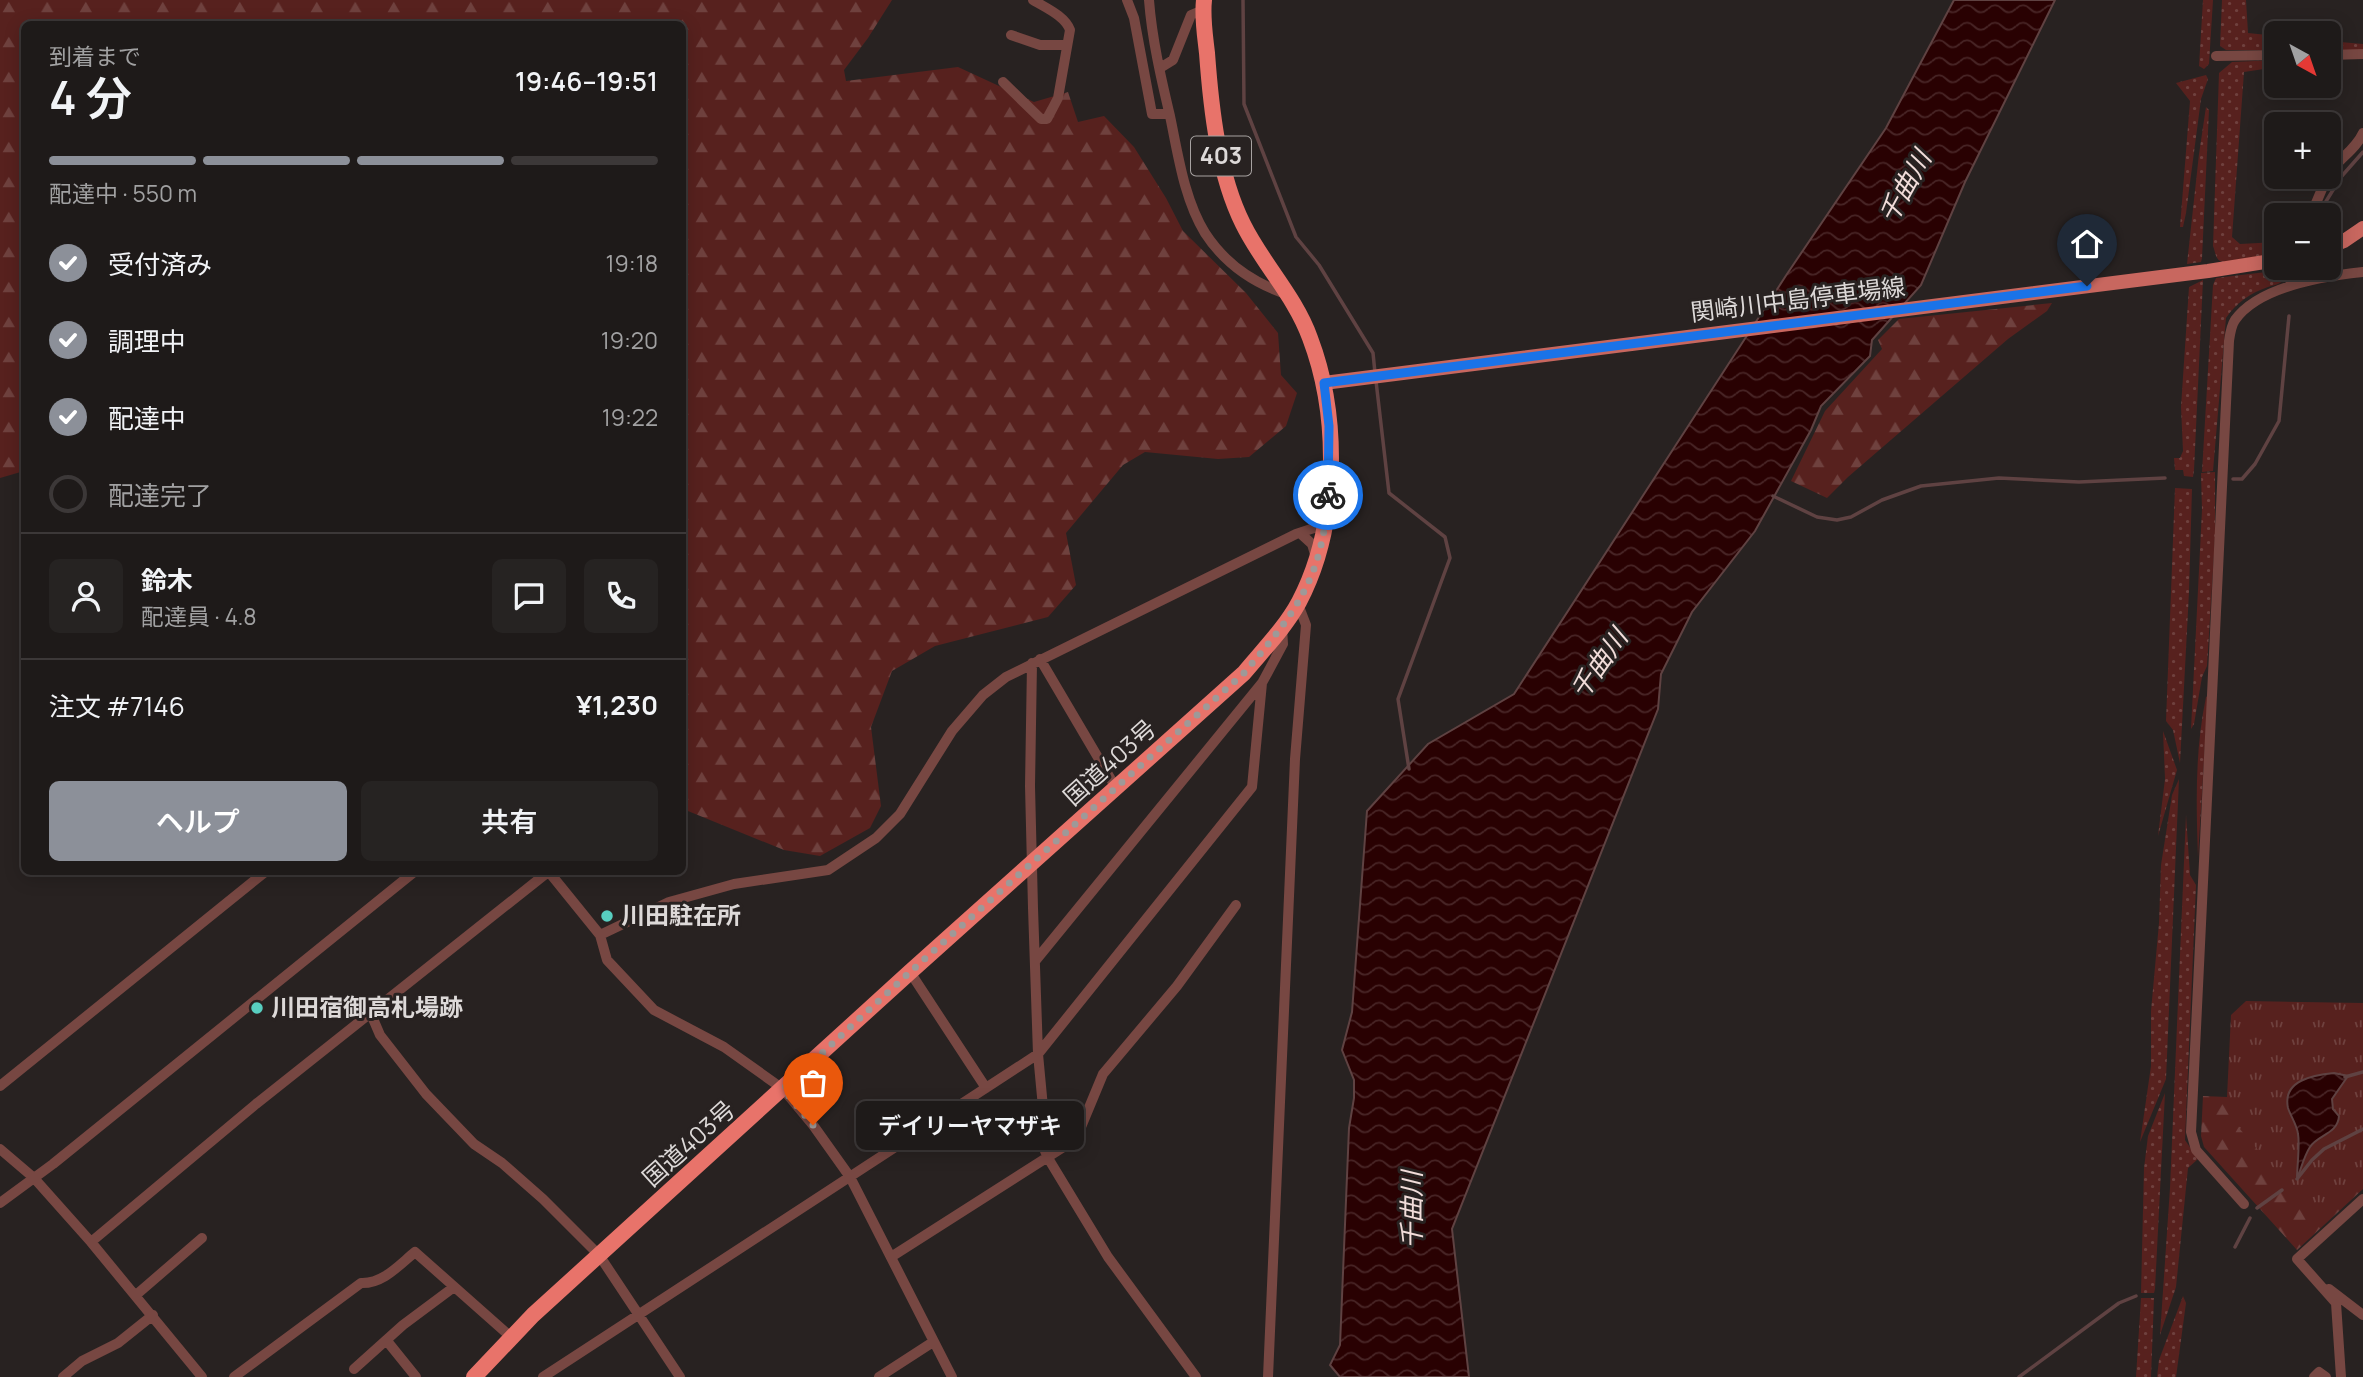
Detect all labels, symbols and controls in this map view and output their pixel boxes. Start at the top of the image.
north arrow [2264,21,2342,98]
map controls [2264,21,2341,280]
text: 到着まで [49,40,141,72]
text: 19:46–19:51 [515,63,658,99]
text: 4 分 [49,66,132,129]
button: + [2264,112,2341,189]
road number: 403 [1191,136,1251,176]
water label: 千曲川 [1869,141,1940,229]
text: 配達中 · 550 m [49,177,197,209]
button: − [2264,203,2341,280]
pin [2057,214,2117,286]
icon: home [2068,225,2106,263]
icon: check [49,244,87,282]
text: 受付済み [108,246,212,282]
text: 19:18 [606,247,658,279]
street label: 関崎川中島停車場線 [1689,269,1907,328]
icon: check [49,321,87,359]
text: 調理中 [108,323,186,359]
text: 19:20 [601,324,658,356]
icon: check [49,398,87,436]
text: 配達中 [108,400,186,436]
text: 19:22 [602,401,658,433]
courier [1293,460,1363,530]
icon: bike [1309,476,1347,514]
text: 配達完了 [108,477,212,513]
button: person [49,559,123,633]
button: chat [492,559,566,633]
button: phone [584,559,658,633]
text: 鈴木 [141,562,193,598]
text: 配達員 · 4.8 [141,600,257,632]
water label: 千曲川 [1561,619,1637,706]
text: ¥1,230 [576,687,658,723]
text: 注文 #7146 [49,688,185,724]
street label: 国道403号 [1056,711,1162,812]
button: ヘルプ [49,781,347,861]
button: 共有 [361,781,658,861]
place label: 川田駐在所 [621,898,741,931]
marker: 川田駐在所 [599,908,615,924]
place label: 川田宿御高札場跡 [271,990,463,1023]
marker: 川田宿御高札場跡 [249,1000,265,1016]
pin [783,1053,843,1125]
icon: bag [794,1064,832,1102]
street label: 国道403号 [635,1092,741,1193]
callout: デイリーヤマザキ [855,1100,1082,1150]
text: デイリーヤマザキ [878,1109,1062,1141]
water label: 千曲川 [1393,1168,1429,1249]

